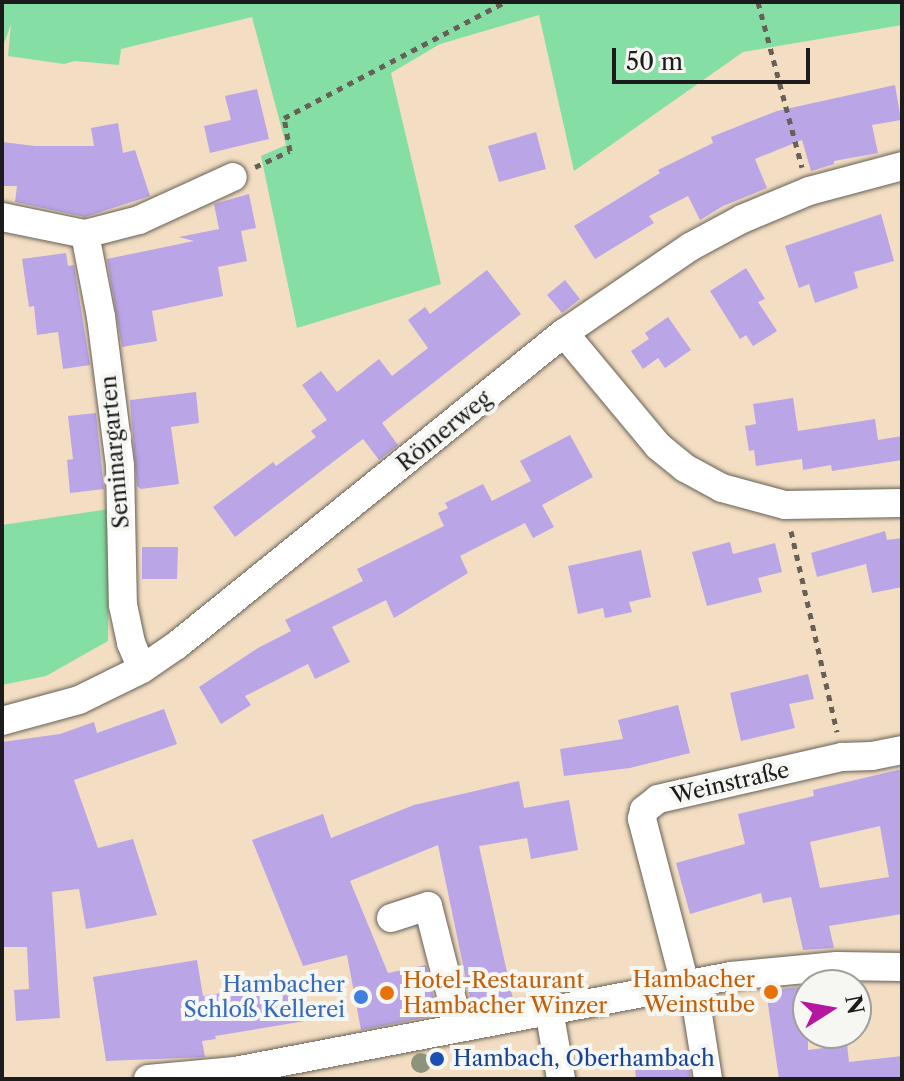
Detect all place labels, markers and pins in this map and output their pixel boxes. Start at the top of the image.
place label: Hambacher Weinstube [632,966,755,1018]
place label: Hotel-Restaurant Hambacher Winzer [403,967,609,1018]
place label: Hambacher Schloß Kellerei [183,971,345,1022]
marker: Hambacher Weinstube [762,983,780,1001]
marker: Hotel-Restaurant Hambacher Winzer [378,984,396,1002]
marker: Hambacher Schloß Kellerei [352,988,370,1006]
place label: Hambach, Oberhambach [453,1046,715,1072]
marker: Hambach, Oberhambach [428,1050,446,1068]

